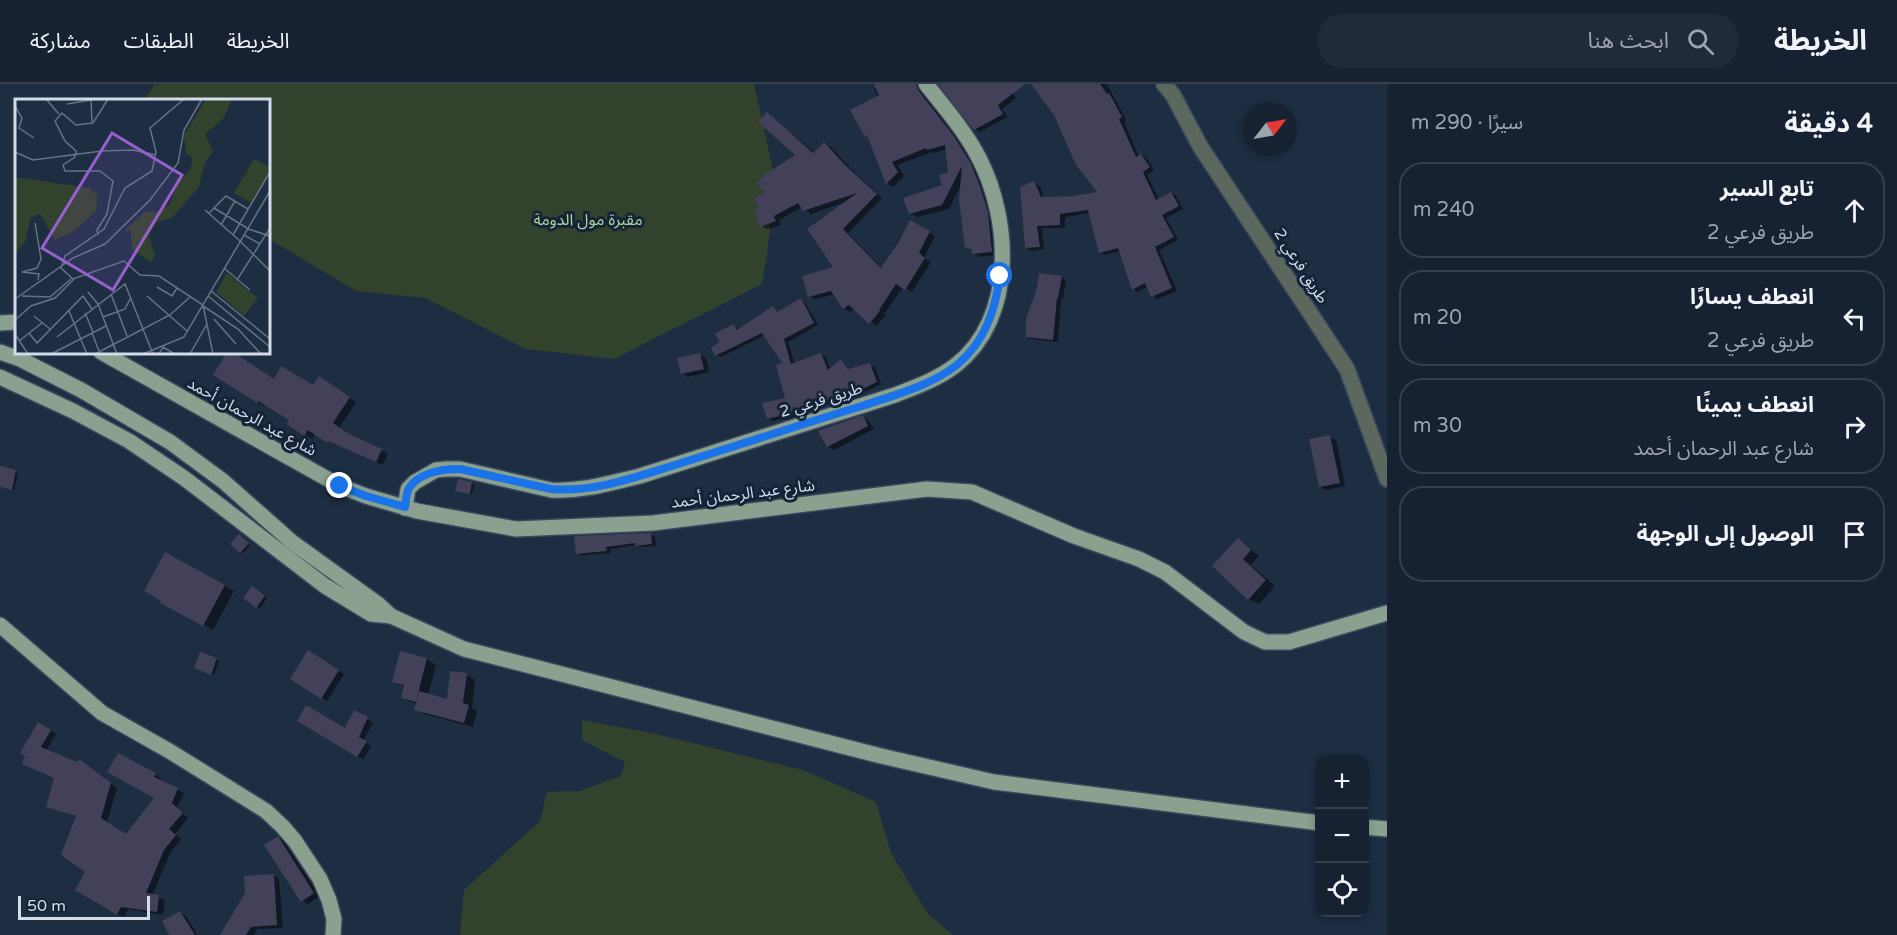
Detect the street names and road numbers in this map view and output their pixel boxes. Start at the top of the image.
street label: طريق فرعي 2 [1268,225,1333,308]
street label: شارع عبد الرحمان أحمد [183,373,320,463]
street label: طريق فرعي 2 [777,378,866,424]
street label: شارع عبد الرحمان أحمد [670,475,816,515]

